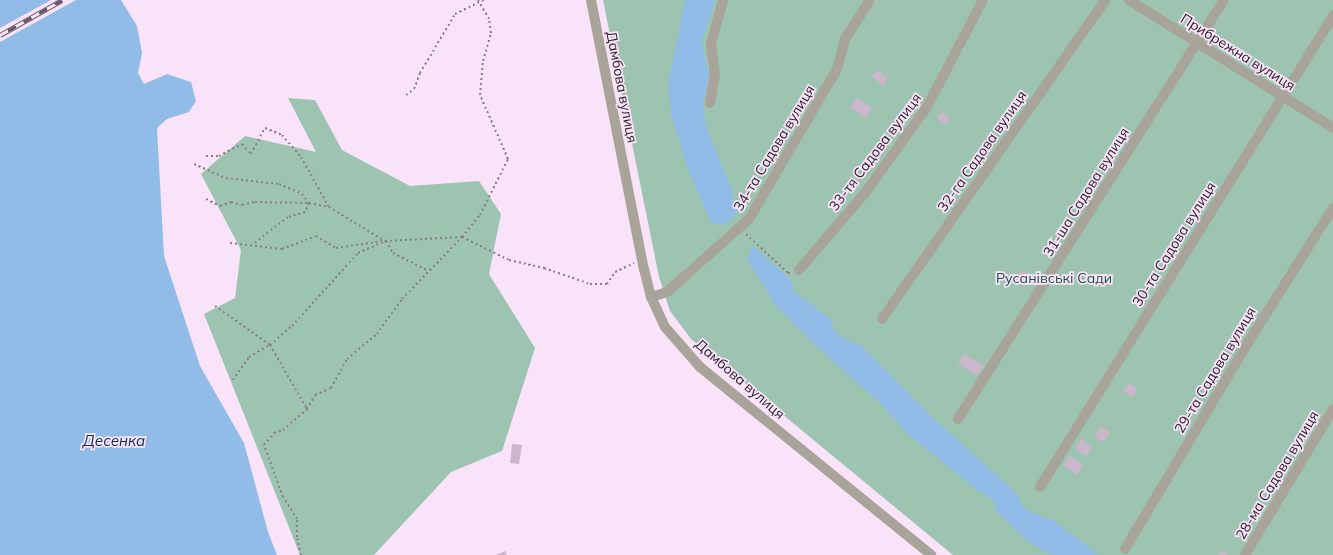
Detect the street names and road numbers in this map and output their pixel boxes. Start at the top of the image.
street label: Прибрежна вулиця [1178,10,1298,94]
street label: Дамбова вулиця [603,30,641,144]
street label: 34-та Садова вулиця [730,82,818,214]
street label: 32-га Садова вулиця [934,87,1030,215]
street label: 33-тя Садова вулиця [825,90,925,214]
street label: 31-ша Садова вулиця [1039,124,1133,260]
street label: 30-та Садова вулиця [1129,179,1219,309]
street label: 29-та Садова вулиця [1171,304,1259,436]
street label: Дамбова вулиця [692,336,788,422]
street label: 28-ма Садова вулиця [1232,408,1322,542]

